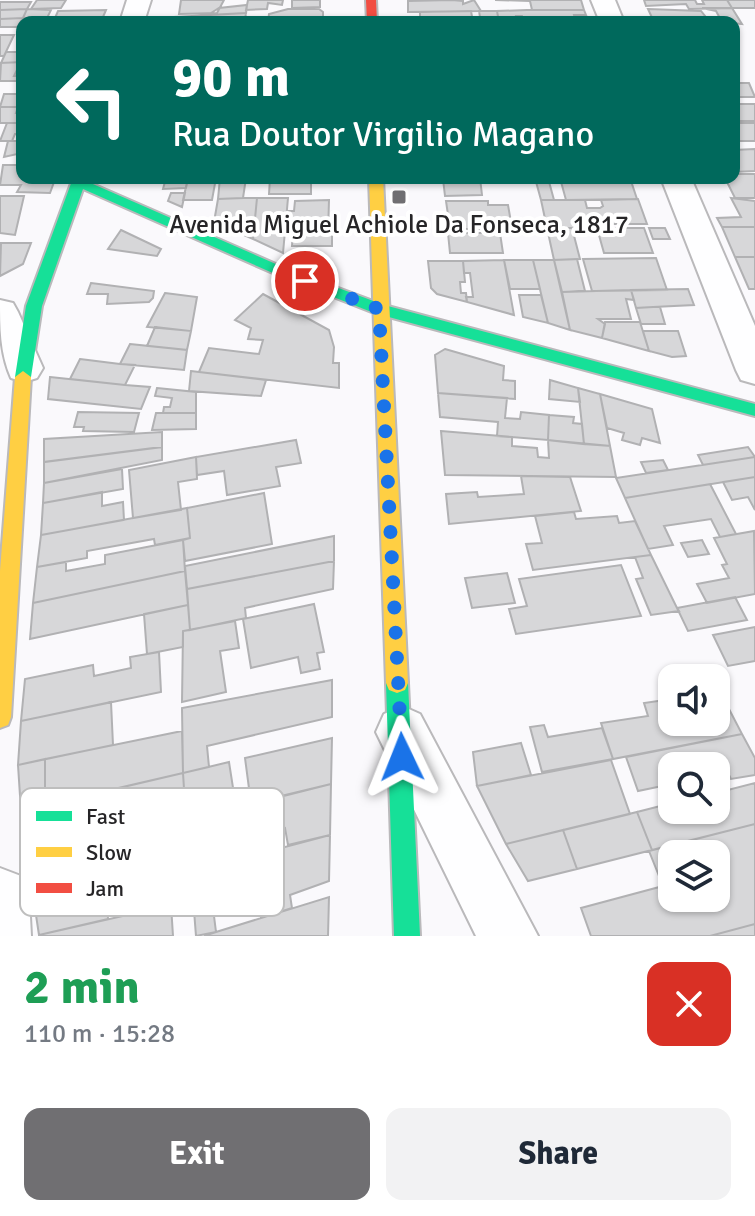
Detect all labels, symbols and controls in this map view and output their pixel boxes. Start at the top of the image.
text: 90 m [172,43,290,112]
icon: left [40,48,144,152]
text: Rua Doutor Virgilio Magano [172,112,594,157]
marker: Avenida Miguel Achiole Da Fonseca, 1817 [390,188,408,206]
place label: Avenida Miguel Achiole Da Fonseca, 1817 [169,209,629,241]
pin [271,247,339,315]
icon: arrive [283,259,327,303]
map controls [658,664,730,912]
button: sound [658,664,730,736]
position arrow [360,715,444,799]
button: search [658,752,730,824]
legend [20,788,284,916]
text: Fast [86,803,126,830]
text: Slow [86,839,132,866]
button: layers [658,840,730,912]
text: Jam [86,875,124,902]
text: 2 min [24,958,140,1017]
button: close [647,962,731,1046]
text: 110 m · 15:28 [24,1018,175,1050]
button: Exit [24,1108,370,1200]
button: Share [386,1108,731,1200]

